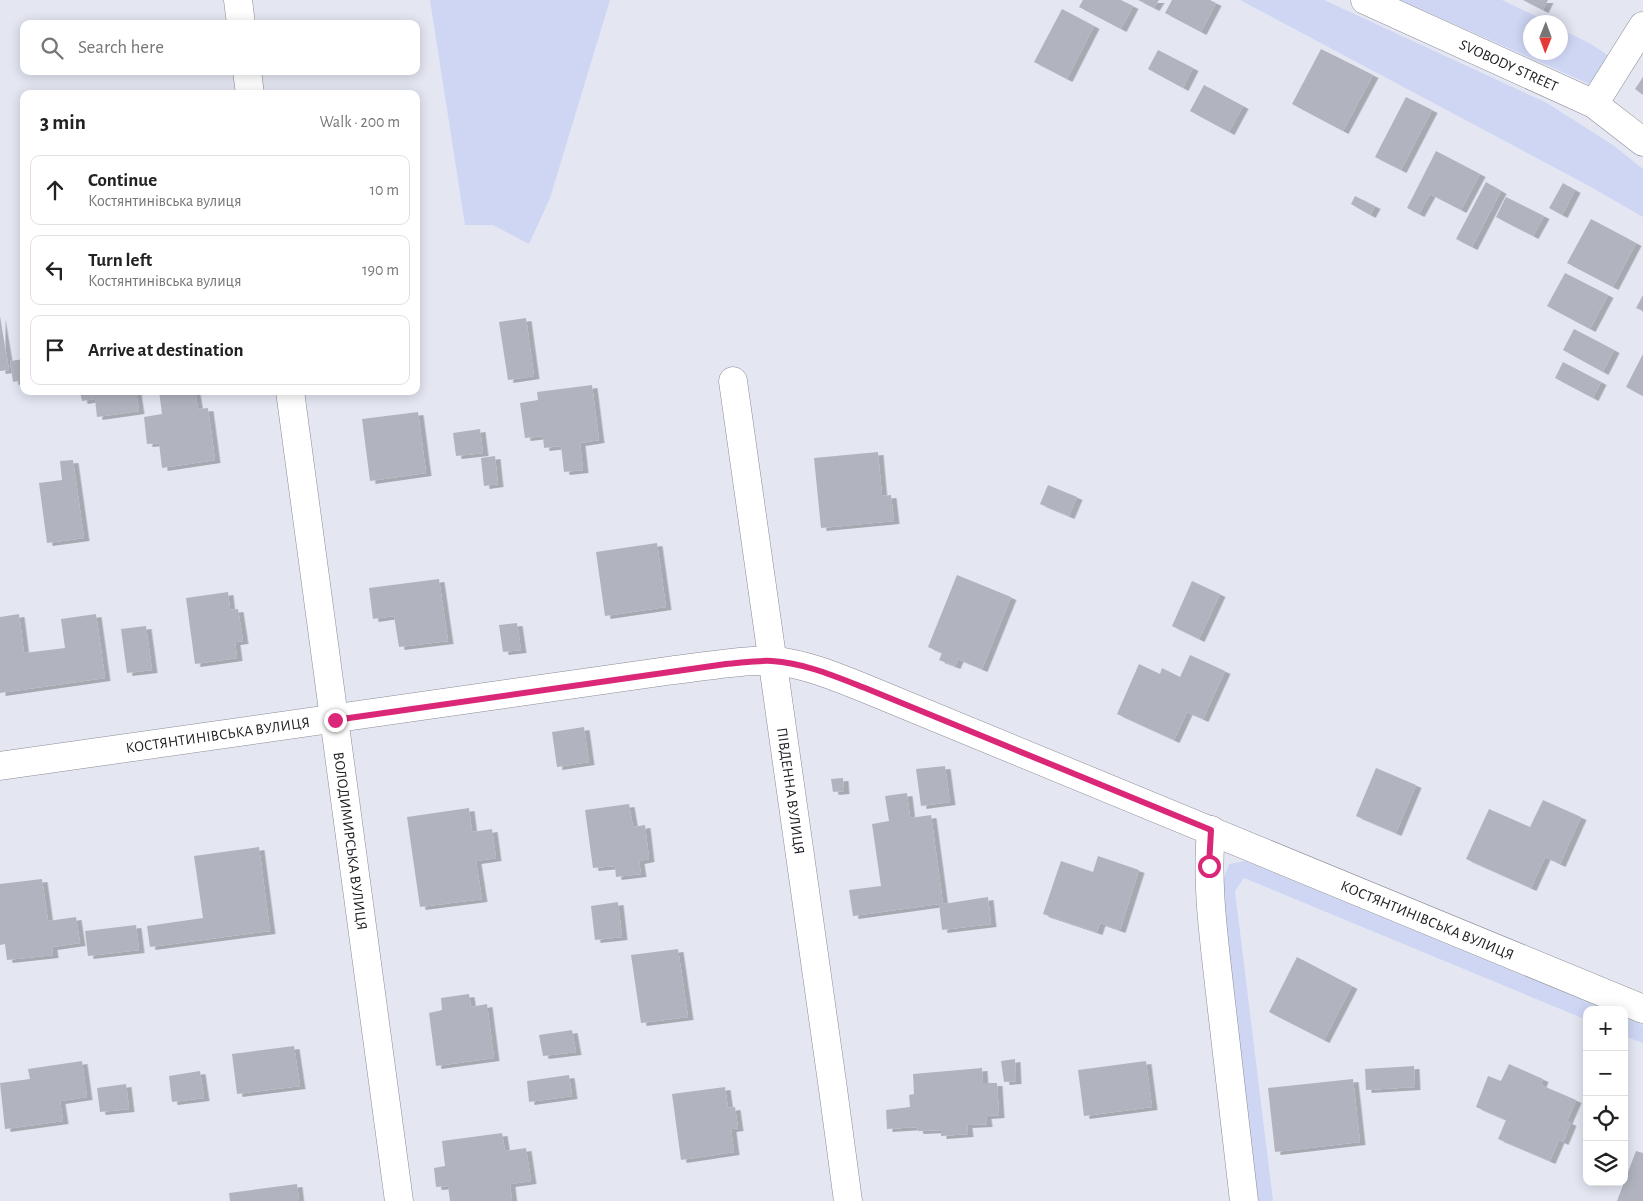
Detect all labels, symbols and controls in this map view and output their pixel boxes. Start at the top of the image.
north arrow [1523,15,1568,60]
search box [20,20,420,75]
icon: search [38,34,66,62]
street label: SVOBODY STREET [1457,37,1561,94]
text: Search here [78,38,164,57]
text: 3 min [40,112,86,133]
text: Walk · 200 m [319,114,400,130]
text: Continue [88,171,157,190]
icon: ahead [41,176,69,204]
text: 10 m [370,182,399,198]
text: Костянтинівська вулиця [88,193,241,209]
text: Turn left [88,251,152,270]
icon: left [41,256,69,284]
text: 190 m [362,262,399,278]
text: Костянтинівська вулиця [88,273,241,289]
icon: arrive [41,336,69,364]
text: Arrive at destination [88,341,244,360]
route end [324,709,347,732]
street label: КОСТЯНТИНІВСЬКА ВУЛИЦЯ [125,714,311,756]
street label: ПІВДЕННА ВУЛИЦЯ [775,726,807,855]
street label: ВОЛОДИМИРСЬКА ВУЛИЦЯ [331,751,370,931]
route start [1198,855,1221,878]
street label: КОСТЯНТИНІВСЬКА ВУЛИЦЯ [1339,878,1516,962]
map controls [1583,1006,1628,1186]
button: + [1583,1006,1628,1051]
button: − [1583,1051,1628,1096]
button: locate [1583,1096,1628,1141]
button: layers [1583,1141,1628,1186]

